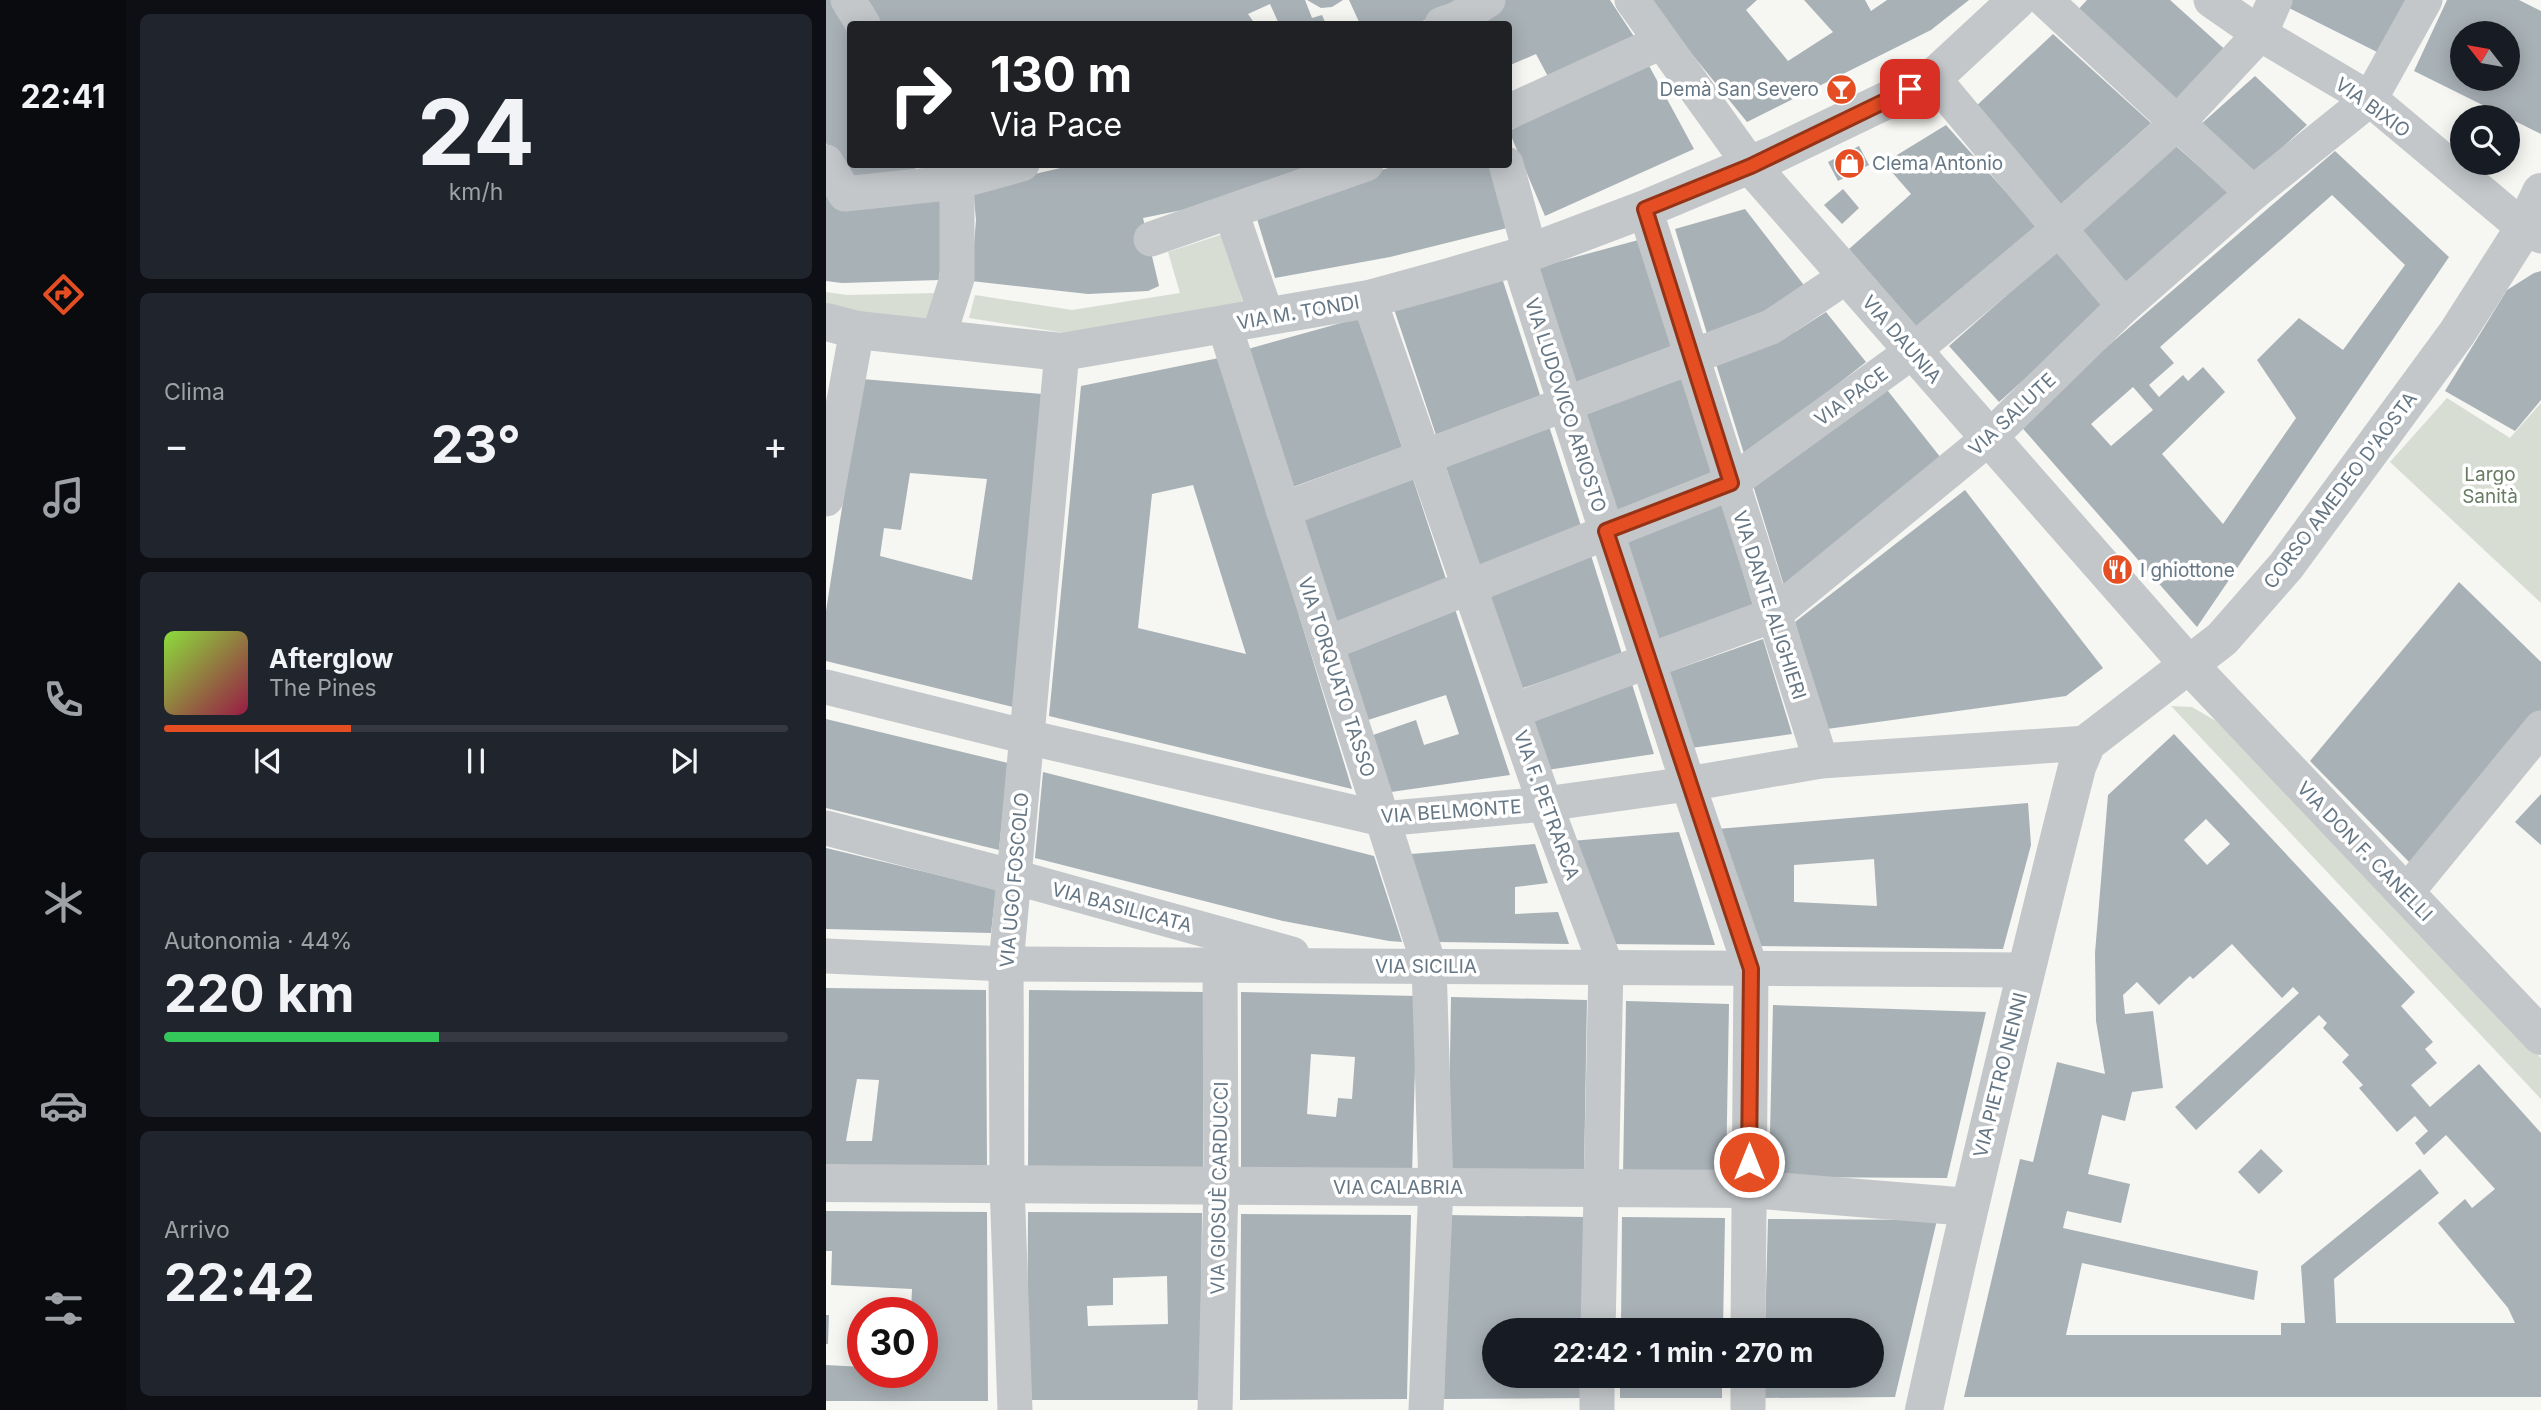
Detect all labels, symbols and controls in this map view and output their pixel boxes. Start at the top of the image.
north arrow [2450,21,2520,91]
map controls [2450,21,2520,175]
text: 130 m [990,45,1132,104]
icon: right [875,49,966,140]
pin [1880,59,1940,119]
icon: arrive [1891,70,1929,108]
bar icon: Demà San Severo [1825,72,1859,106]
street label: VIA BIXIO [2331,73,2415,142]
text: 22:41 [20,77,106,116]
text: 24 [417,77,535,187]
place label: Demà San Severo [1660,78,1819,101]
text: Via Pace [990,105,1122,144]
button: search [2450,105,2520,175]
shop icon: Clema Antonio [1832,146,1866,180]
place label: Clema Antonio [1872,152,2003,175]
text: km/h [449,178,503,206]
icon: directions [39,270,88,319]
street label: VIA M. TONDI [1235,290,1361,335]
street label: VIA DAUNIA [1857,291,1946,388]
street label: VIA LUDOVICO ARIOSTO [1520,295,1611,515]
street label: VIA PACE [1810,362,1893,431]
street label: VIA SALUTE [1964,368,2061,460]
text: Clima [164,378,225,406]
street label: CORSO AMEDEO D'AOSTA [2259,387,2422,593]
text: 23° [431,413,521,476]
text: − [164,422,189,468]
text: + [763,422,788,468]
park label: Largo Sanità [2462,463,2518,508]
icon: music [39,473,88,522]
street label: VIA DANTE ALIGHIERI [1728,508,1811,703]
restaurant icon: I ghiottone [2100,553,2134,587]
place label: I ghiottone [2140,559,2235,582]
street label: VIA TORQUATO TASSO [1293,574,1380,780]
text: Afterglow [269,643,393,674]
text: The Pines [269,674,377,702]
icon: phone [39,675,88,724]
street label: VIA F. PETRARCA [1509,727,1584,883]
icon: previous [249,742,287,780]
icon: pause [457,742,495,780]
icon: next [665,742,703,780]
street label: VIA DON F. CANELLI [2292,777,2437,926]
street label: VIA UGO FOSCOLO [995,791,1034,969]
street label: VIA BELMONTE [1380,795,1522,828]
icon: climate [39,878,88,927]
street label: VIA BASILICATA [1049,878,1194,937]
text: Autonomia · 44% [164,927,352,955]
street label: VIA SICILIA [1375,955,1477,978]
text: 220 km [164,962,355,1025]
street label: VIA PIETRO NENNI [1969,990,2032,1160]
icon: car [39,1081,88,1130]
street label: VIA GIOSUÈ CARDUCCI [1205,1081,1233,1295]
position arrow [1712,1125,1786,1199]
street label: VIA CALABRIA [1333,1176,1463,1199]
text: Arrivo [164,1216,230,1244]
text: 22:42 [164,1251,315,1314]
icon: filters [39,1284,88,1333]
speed limit sign: 30 [847,1297,938,1388]
text: 22:42 · 1 min · 270 m [1553,1337,1813,1368]

